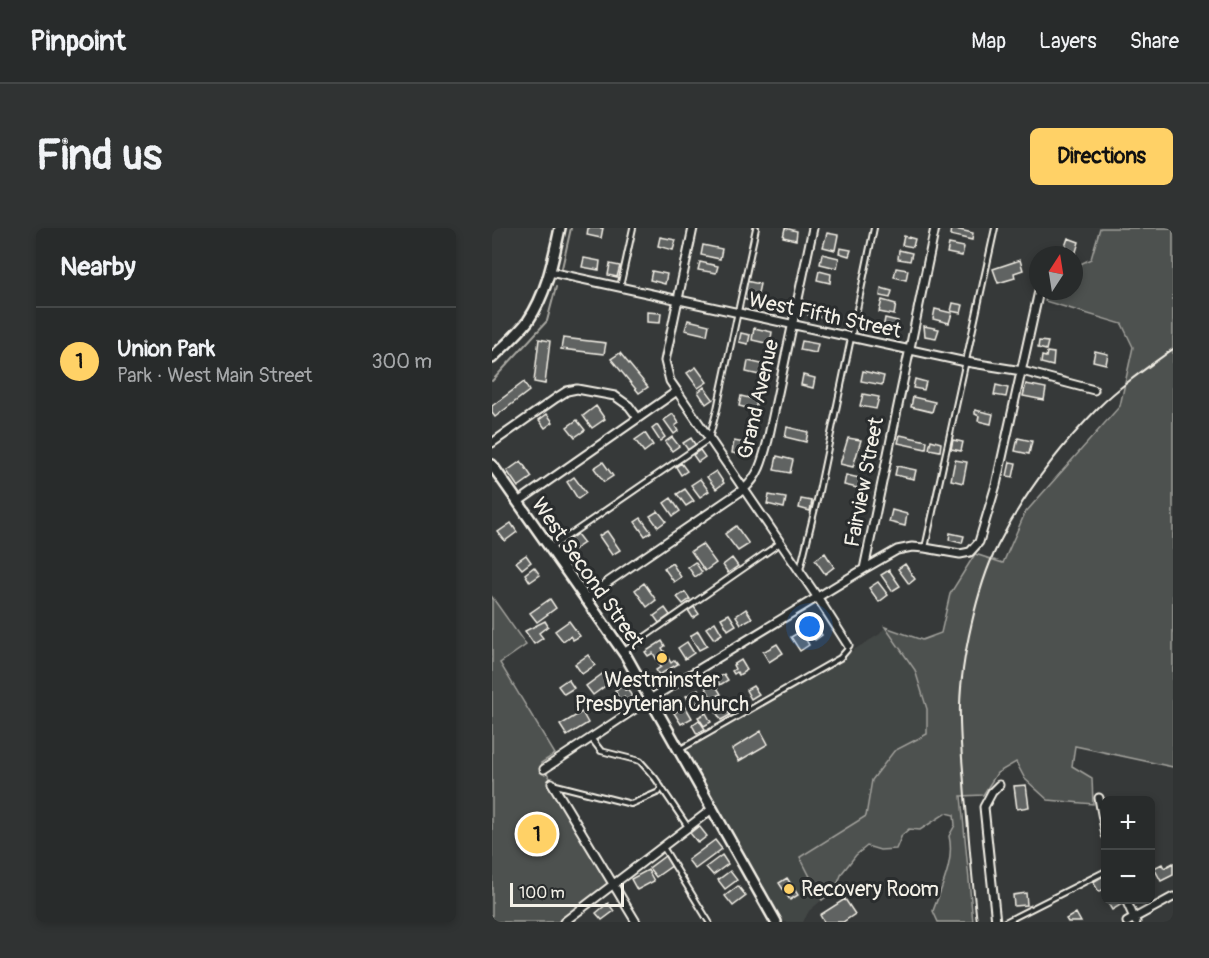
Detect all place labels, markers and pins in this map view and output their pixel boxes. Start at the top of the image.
marker: Westminster Presbyterian Church [655,651,669,665]
place label: Westminster Presbyterian Church [575,667,749,718]
pin: 1 [518,812,556,856]
place label: Recovery Room [801,876,939,903]
marker: Recovery Room [782,882,796,896]

